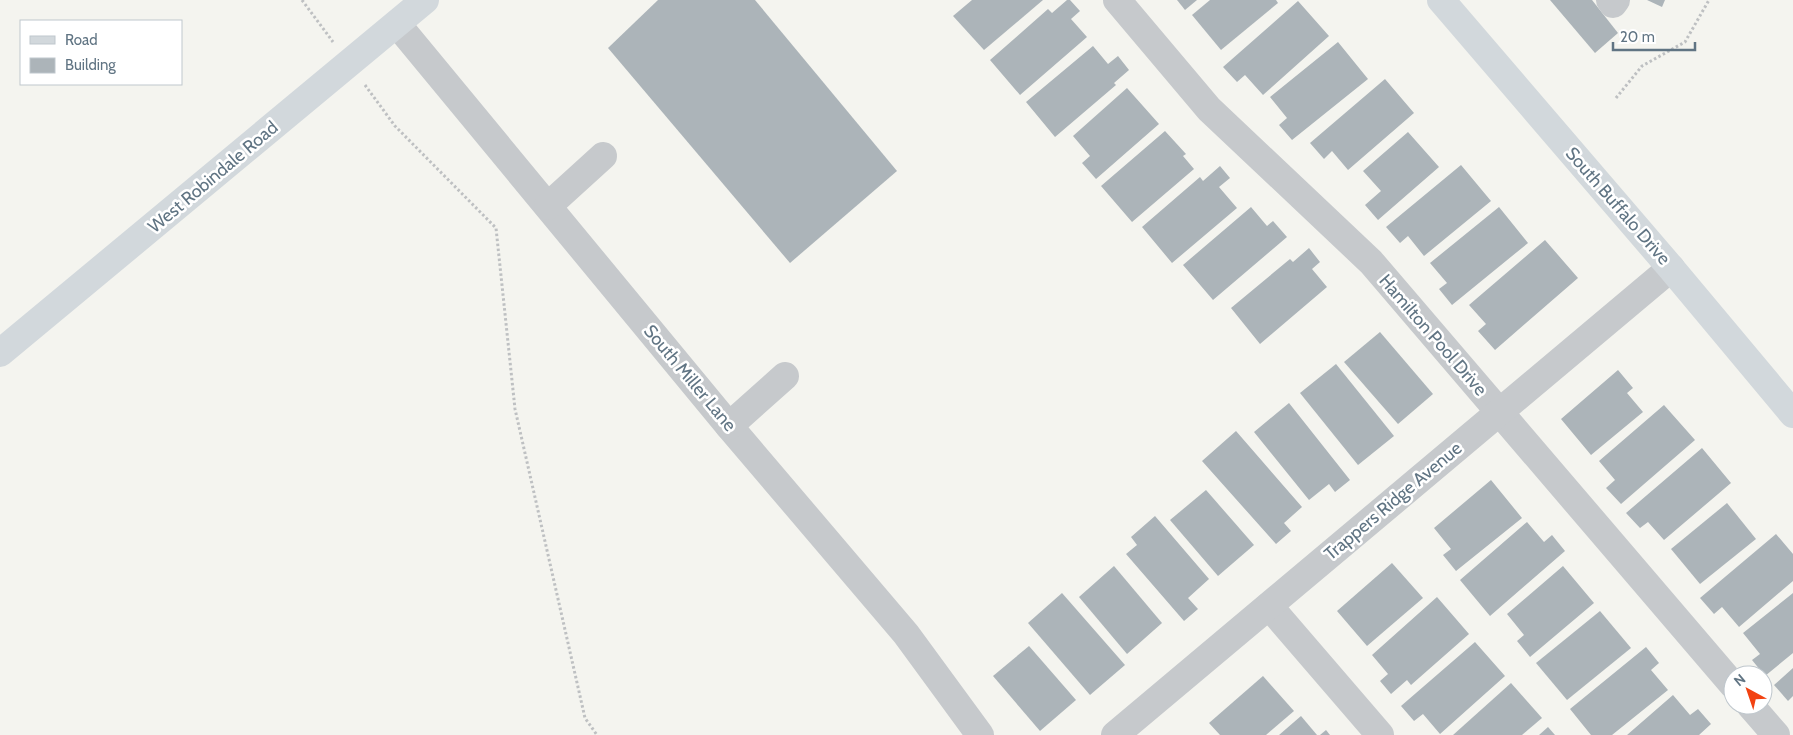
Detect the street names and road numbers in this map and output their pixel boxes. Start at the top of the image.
street label: West Robindale Road [144,116,282,238]
street label: South Buffalo Drive [1561,143,1675,269]
street label: Hamilton Pool Drive [1374,270,1492,400]
street label: South Miller Lane [639,320,741,436]
street label: Trappers Ridge Avenue [1320,437,1466,565]

